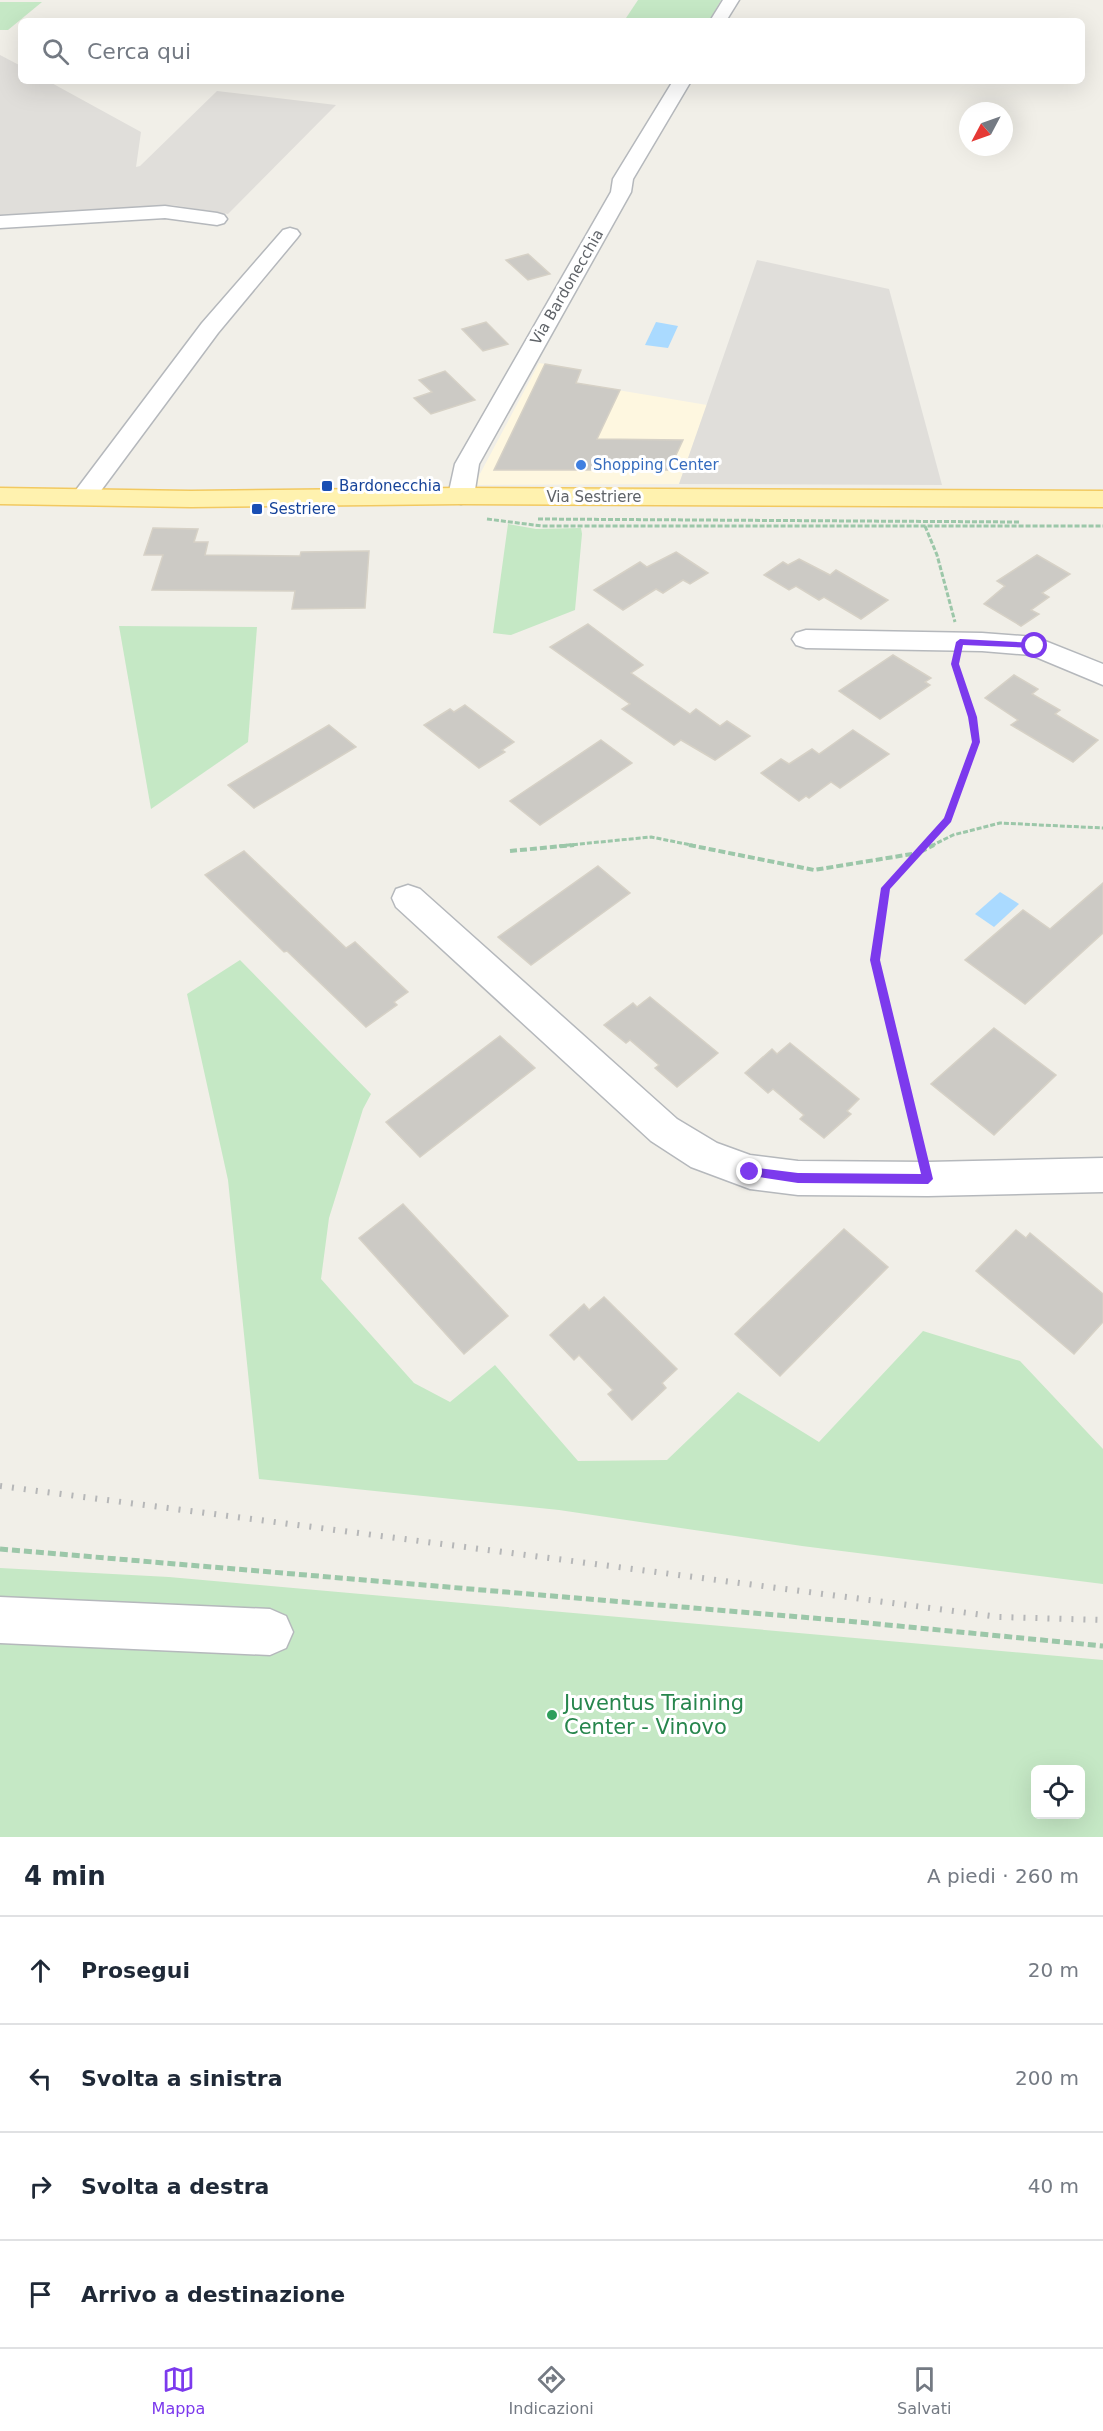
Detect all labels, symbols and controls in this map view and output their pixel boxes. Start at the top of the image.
search box [18,18,1085,84]
icon: search [39,35,72,68]
text: Cerca qui [87,39,191,64]
north arrow [959,102,1013,156]
street label: Via Bardonecchia [527,226,607,348]
place label: Shopping Center [593,456,720,474]
marker: Shopping Center [574,458,588,472]
place label: Bardonecchia [339,477,441,495]
marker: Bardonecchia [320,479,334,493]
street label: Via Sestriere [546,488,642,506]
place label: Sestriere [269,500,336,518]
marker: Sestriere [250,502,264,516]
route start [1021,632,1047,658]
route end [736,1158,762,1184]
place label: Juventus Training Center - Vinovo [562,1691,744,1739]
marker: Juventus Training Center - Vinovo [545,1708,559,1722]
map controls [1031,1765,1085,1819]
button: locate [1031,1765,1085,1819]
text: 4 min [24,1861,106,1891]
text: A piedi · 260 m [927,1864,1079,1888]
icon: ahead [24,1954,57,1987]
text: Prosegui [81,1958,190,1983]
text: 20 m [1028,1958,1079,1982]
icon: left [24,2062,57,2095]
text: Svolta a sinistra [81,2066,283,2091]
text: 200 m [1015,2066,1079,2090]
icon: right [24,2170,57,2203]
text: Svolta a destra [81,2174,269,2199]
text: 40 m [1028,2174,1079,2198]
icon: arrive [24,2278,57,2311]
text: Arrivo a destinazione [81,2282,345,2307]
tab: Mappa [152,2363,205,2418]
tab: Indicazioni [509,2363,594,2418]
tab: Salvati [897,2363,951,2418]

